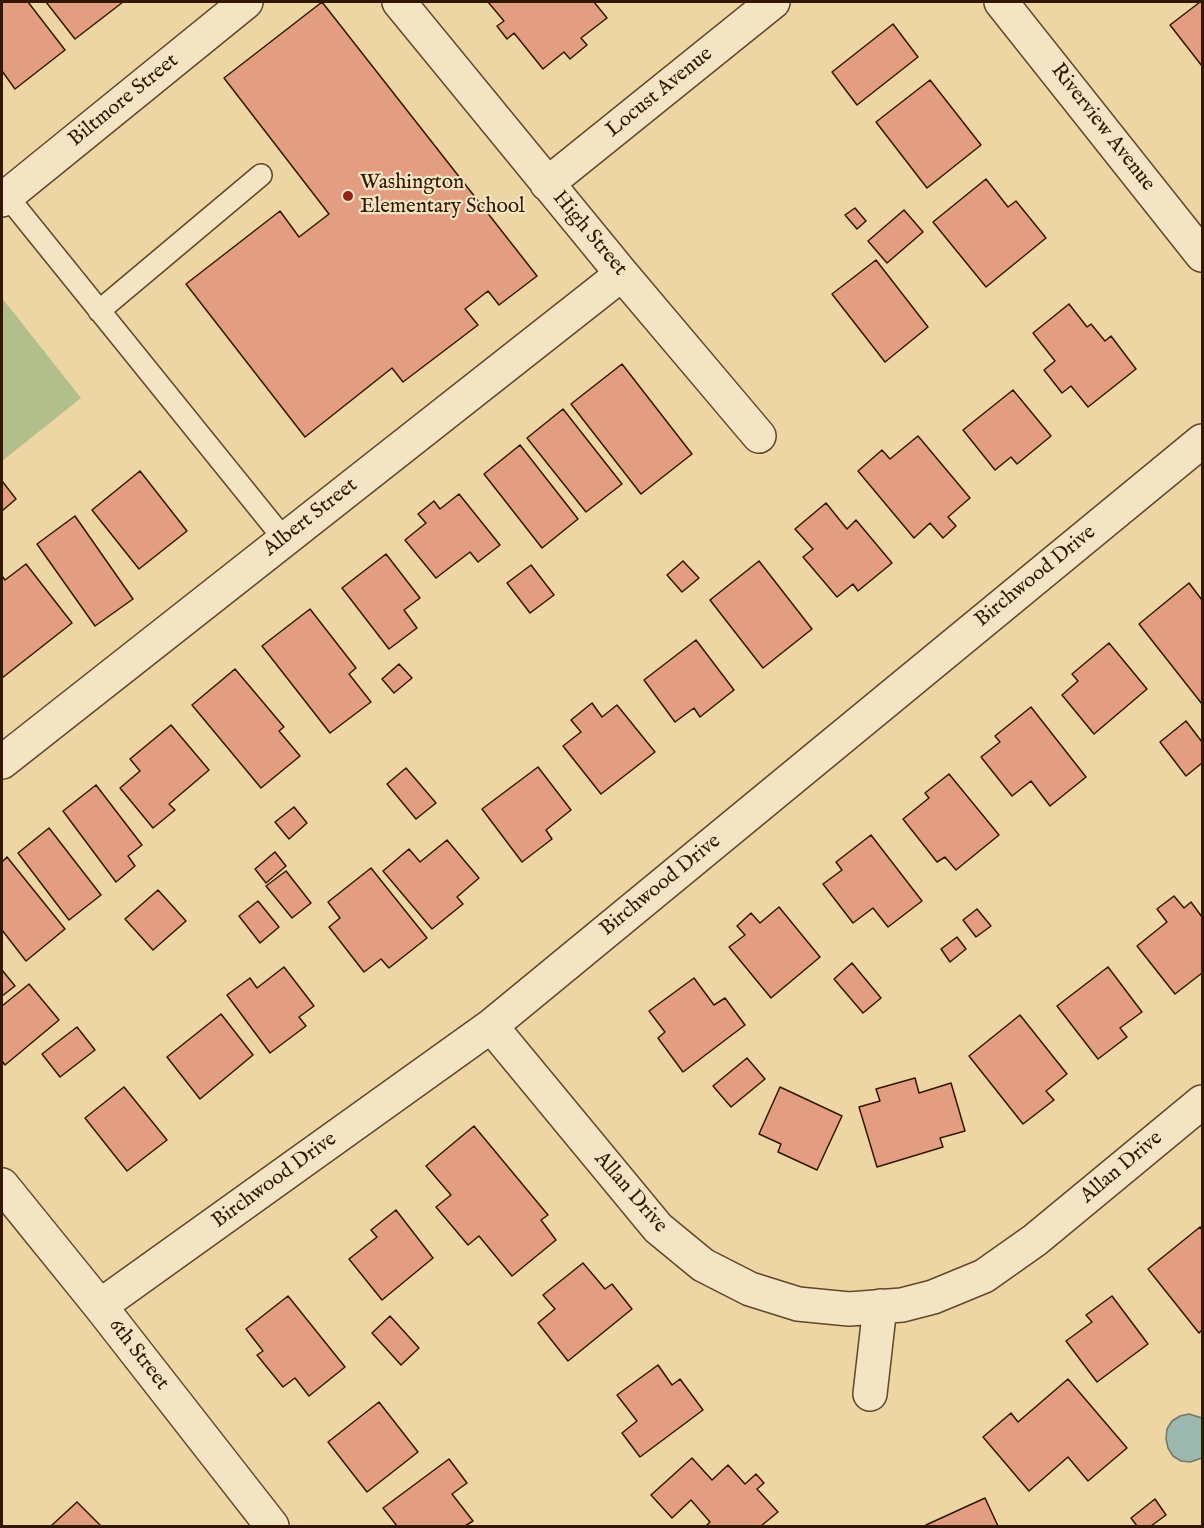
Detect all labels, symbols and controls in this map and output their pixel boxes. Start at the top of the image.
street label: Locust Avenue [602,42,718,144]
street label: Biltmore Street [64,49,184,153]
street label: Riverview Avenue [1044,59,1160,197]
place label: Washington Elementary School [360,171,525,221]
street label: High Street [546,186,632,282]
marker: Washington Elementary School [341,189,355,203]
street label: Albert Street [259,473,363,563]
street label: Birchwood Drive [971,521,1101,633]
street label: Birchwood Drive [596,830,726,942]
street label: Allan Drive [1076,1126,1168,1210]
street label: Birchwood Drive [208,1127,342,1235]
street label: Allan Drive [588,1147,672,1239]
street label: 6th Street [102,1314,174,1396]

